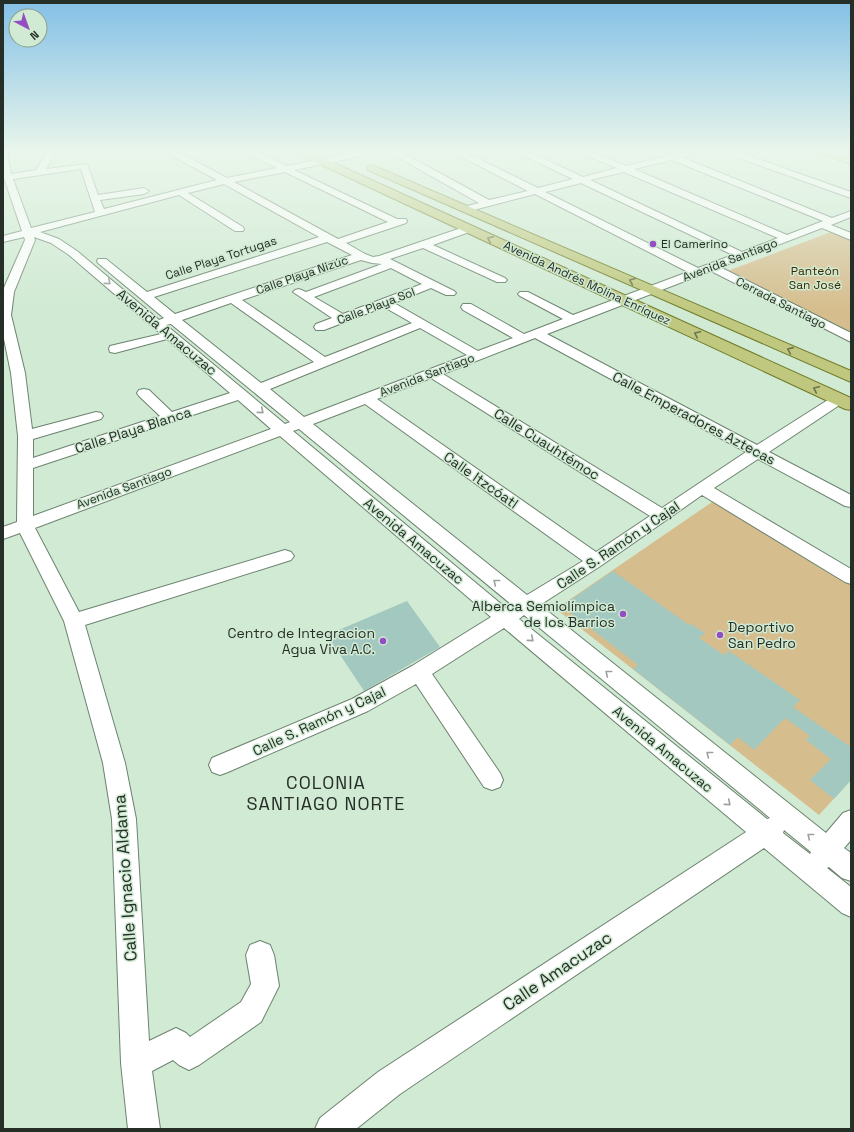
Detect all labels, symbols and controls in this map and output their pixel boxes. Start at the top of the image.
north arrow [8,8,48,48]
text: N [27,28,42,43]
street label: Calle Playa Tortugas [163,232,279,284]
street label: Avenida Santiago [680,235,780,285]
one-way arrow [487,236,495,244]
place label: El Camerino [661,236,728,252]
street label: Avenida Andrés Molina Enríquez [501,237,673,329]
marker: El Camerino [648,239,658,249]
street label: Calle Playa Nizúc [254,252,350,298]
park label: Panteón San José [789,263,841,293]
street label: Cerrada Santiago [733,273,829,333]
one-way arrow [103,277,111,285]
one-way arrow [629,278,636,286]
street label: Calle Playa Sol [335,284,417,328]
street label: Avenida Amacuzac [113,285,221,379]
one-way arrow [694,331,702,339]
one-way arrow [786,347,793,355]
street label: Avenida Santiago [377,350,477,400]
street label: Calle Emperadores Aztecas [609,367,779,469]
one-way arrow [812,385,819,393]
street label: Calle Playa Blanca [72,403,194,457]
street label: Calle Cuauhtémoc [491,404,603,484]
one-way arrow [256,406,263,413]
street label: Calle Itzcóatl [440,448,522,512]
street label: Avenida Santiago [74,463,174,513]
street label: Avenida Amacuzac [360,494,468,588]
street label: Calle S. Ramón y Cajal [553,497,683,593]
one-way arrow [493,579,500,586]
place label: Alberca Semiolímpica de los Barrios [472,597,615,631]
marker: Alberca Semiolímpica de los Barrios [618,609,628,619]
place label: Deportivo San Pedro [728,618,796,652]
place label: Centro de Integracion Agua Viva A.C. [228,624,375,658]
marker: Deportivo San Pedro [715,630,725,640]
one-way arrow [527,635,534,642]
marker: Centro de Integracion Agua Viva A.C. [378,636,388,646]
one-way arrow [605,670,612,677]
street label: Calle S. Ramón y Cajal [250,682,388,760]
street label: Avenida Amacuzac [609,702,717,796]
one-way arrow [706,752,713,759]
district label: COLONIA SANTIAGO NORTE [247,771,405,815]
street label: Calle Ignacio Aldama [108,793,142,962]
one-way arrow [723,799,731,806]
one-way arrow [807,834,814,841]
street label: Calle Amacuzac [498,926,616,1016]

